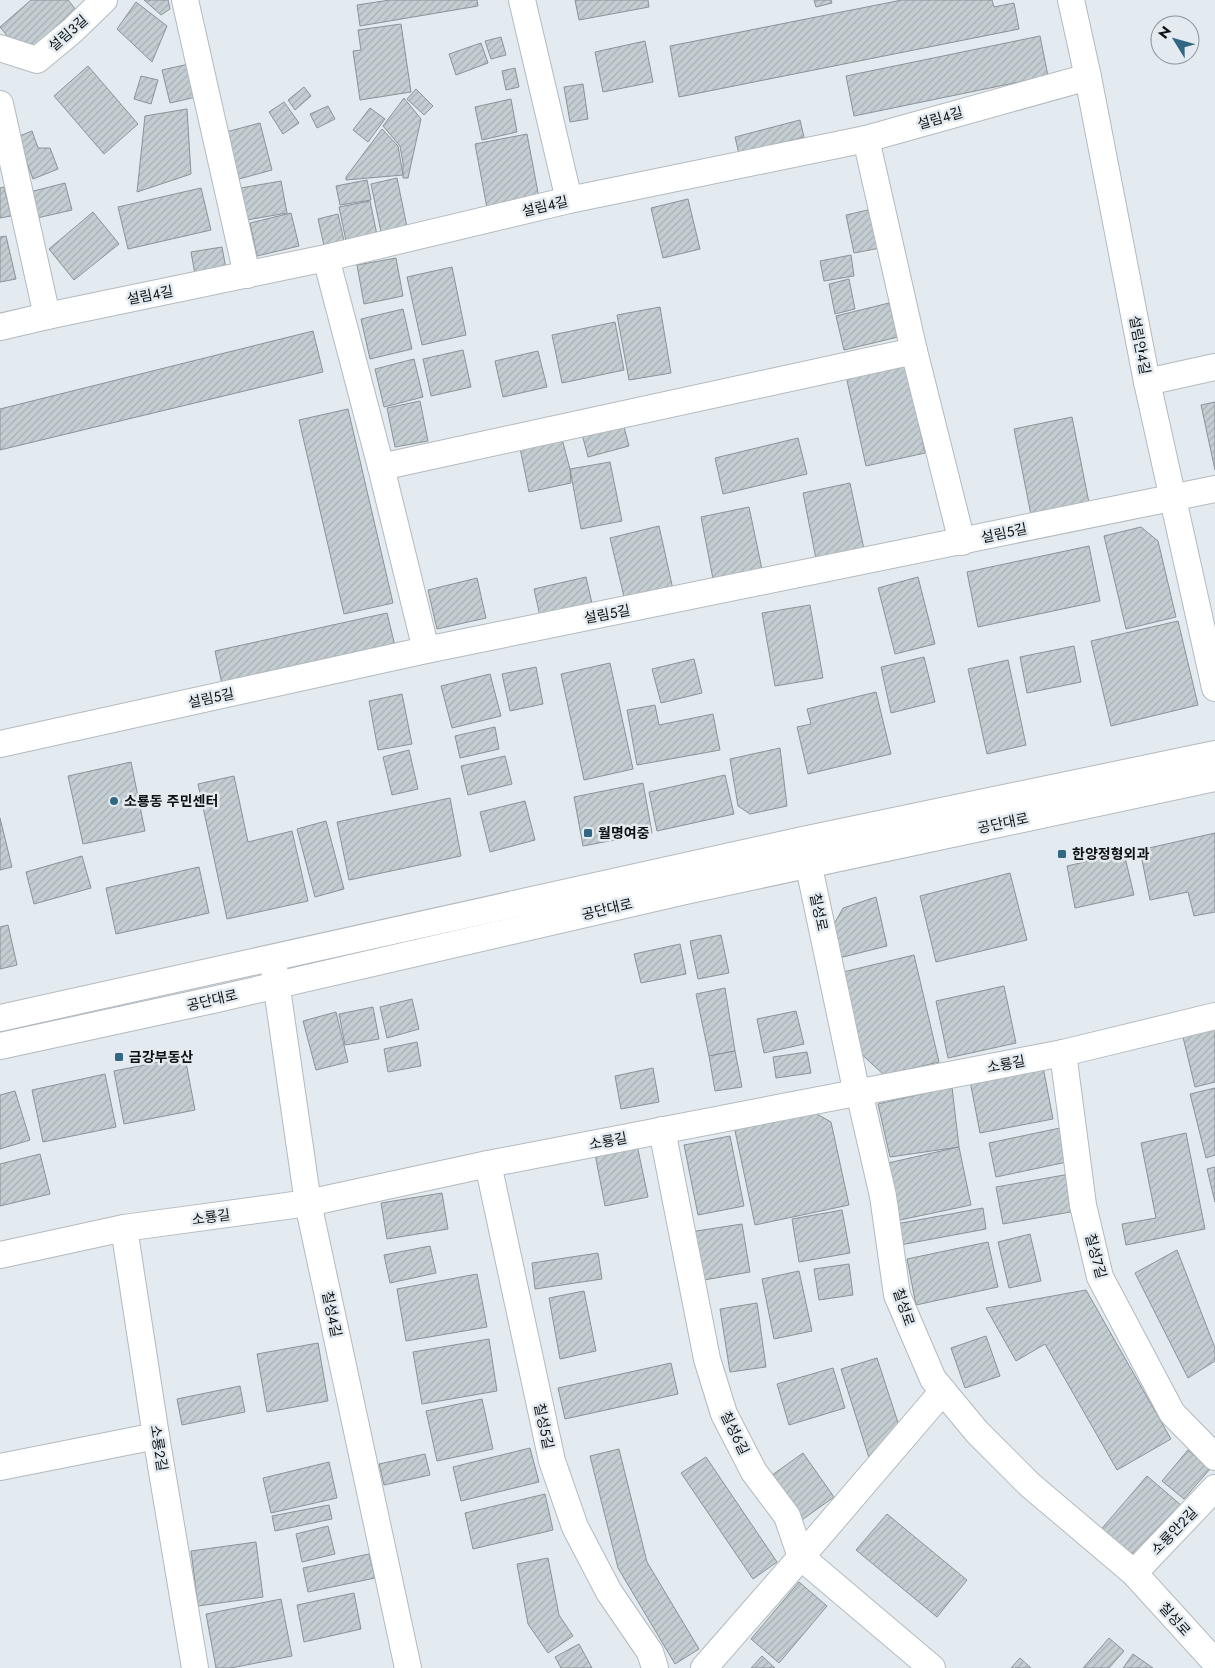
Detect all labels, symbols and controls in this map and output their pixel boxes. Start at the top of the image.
street label: 설림3길 [44,10,92,56]
north arrow [1150,15,1200,65]
text: N [1153,22,1176,43]
street label: 설림4길 [915,102,965,134]
street label: 설림4길 [520,191,570,221]
street label: 설림4길 [125,281,175,309]
street label: 설림안4길 [1124,314,1156,376]
street label: 설림5길 [979,518,1029,548]
street label: 설림5길 [582,600,632,628]
street label: 설림5길 [186,683,236,713]
place label: 소룡동 주민센터 [124,791,218,811]
marker: 소룡동 주민센터 [108,795,120,807]
street label: 공단대로 [976,808,1030,838]
place label: 월명여중 [598,823,650,843]
marker: 월명여중 [582,827,594,839]
place label: 한양정형외과 [1072,844,1149,864]
marker: 한양정형외과 [1056,848,1068,860]
street label: 칠성로 [805,891,833,933]
street label: 공단대로 [580,893,634,925]
street label: 공단대로 [185,984,239,1016]
place label: 금강부동산 [129,1047,194,1067]
street label: 소룡길 [985,1050,1027,1078]
marker: 금강부동산 [113,1051,125,1063]
street label: 소룡길 [587,1127,629,1155]
street label: 소룡길 [190,1204,232,1230]
street label: 칠성7길 [1080,1231,1112,1281]
street label: 칠성로 [888,1285,920,1329]
street label: 칠성4길 [317,1289,347,1339]
street label: 칠성5길 [529,1401,559,1451]
street label: 칠성6길 [716,1408,754,1458]
street label: 소룡2길 [145,1423,173,1473]
street label: 소룡안2길 [1146,1503,1202,1559]
street label: 칠성로 [1155,1598,1195,1640]

